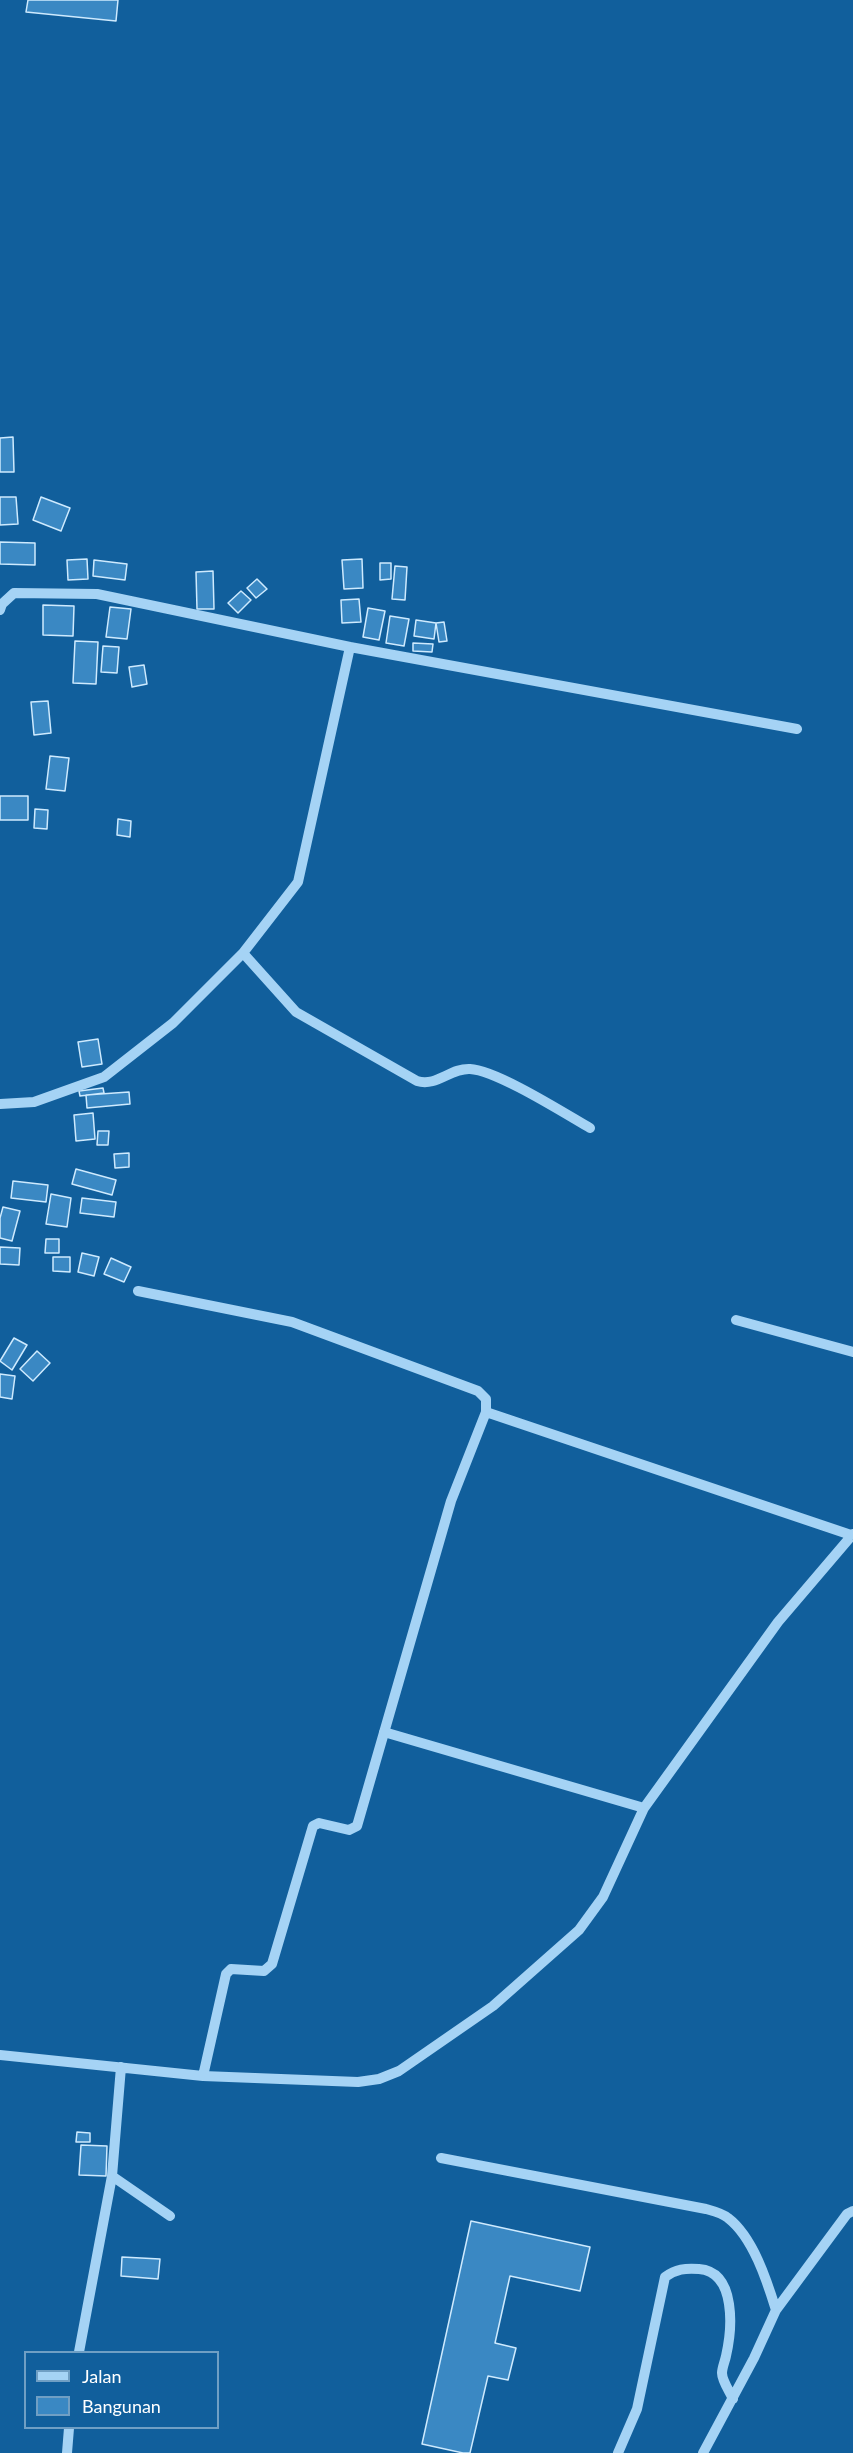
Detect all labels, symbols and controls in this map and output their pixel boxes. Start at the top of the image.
legend [24,2351,219,2429]
text: Jalan [82,2365,121,2387]
text: Bangunan [82,2395,161,2417]

